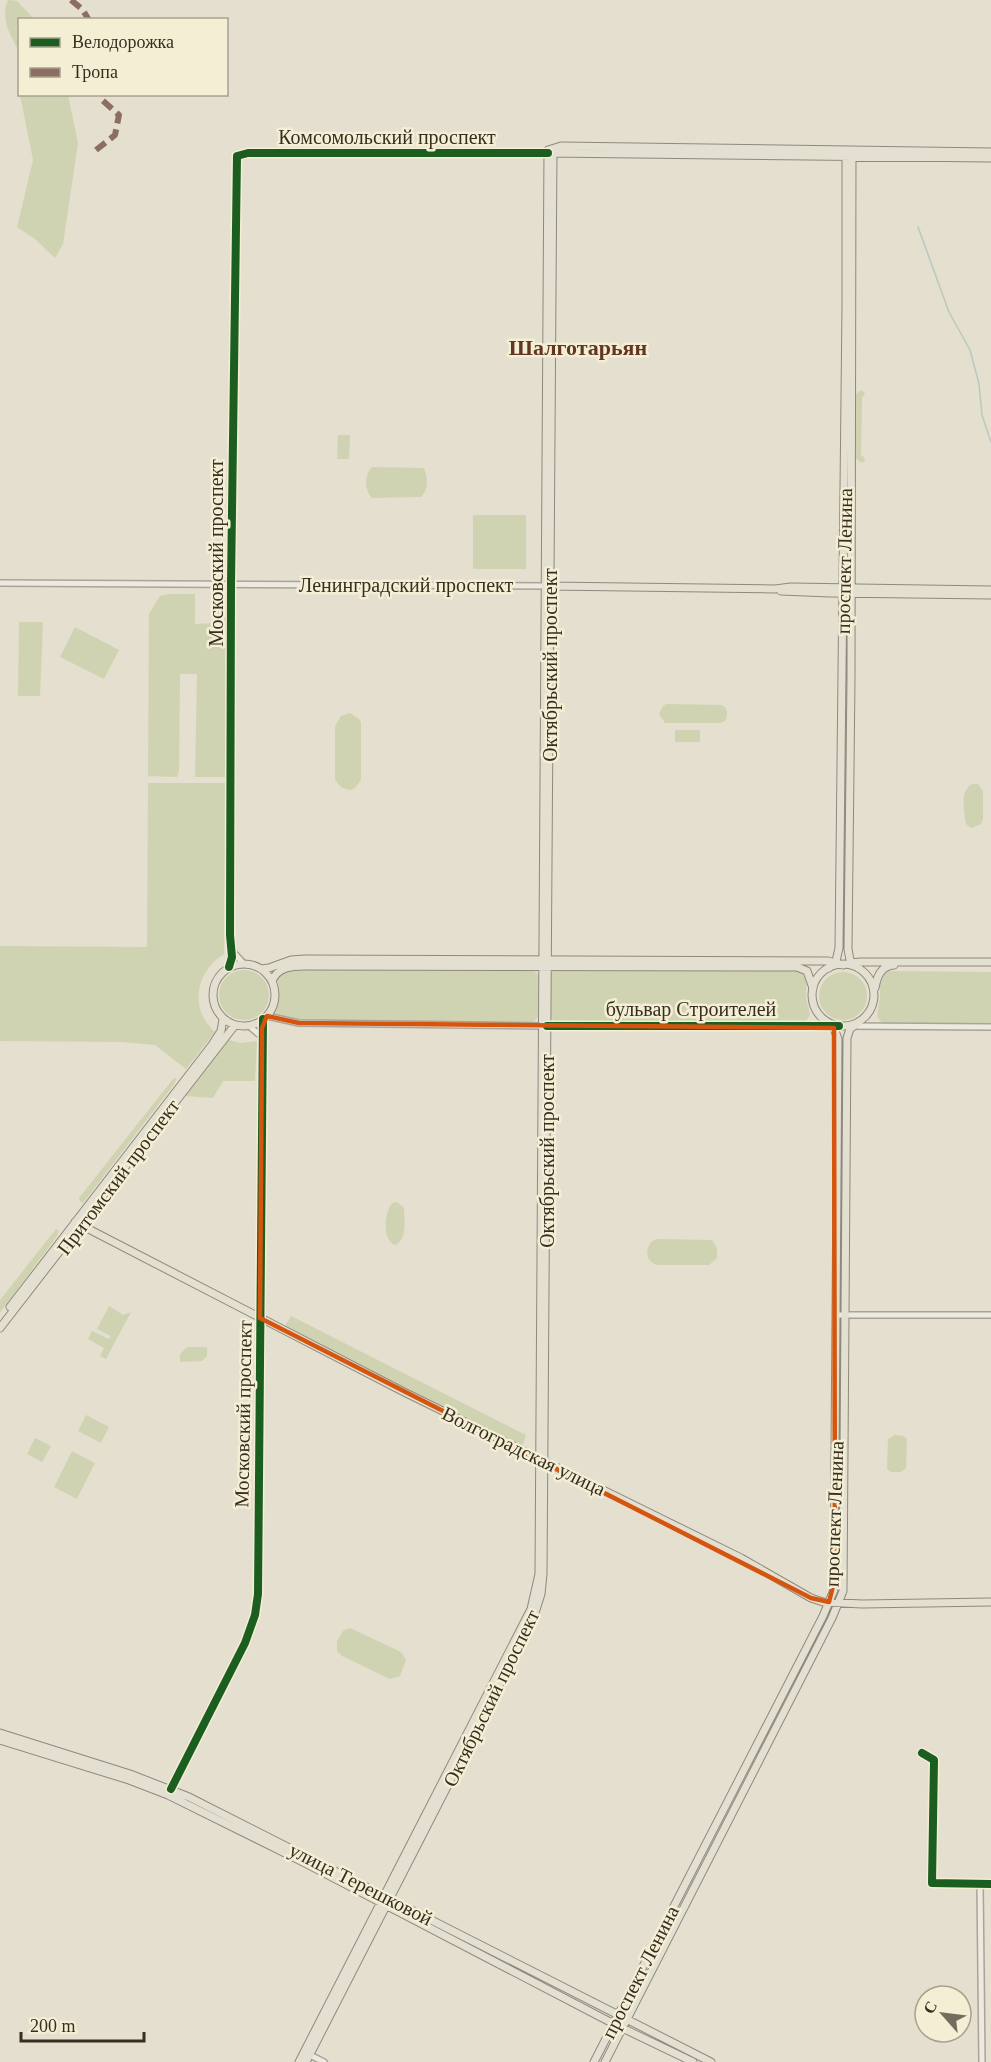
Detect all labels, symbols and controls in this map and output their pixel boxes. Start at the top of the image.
legend [18,18,228,96]
text: Велодорожка [72,32,174,52]
text: Тропа [72,62,118,82]
street label: Комсомольский проспект [278,126,496,149]
district label: Шалготарьян [509,335,648,360]
street label: Московский проспект [205,459,228,647]
street label: проспект Ленина [832,488,857,634]
street label: Октябрьский проспект [539,568,562,762]
street label: Ленинградский проспект [299,574,514,597]
street label: бульвар Строителей [606,998,777,1021]
street label: Октябрьский проспект [536,1054,559,1248]
street label: Притомский проспект [52,1095,185,1260]
street label: Московский проспект [230,1320,257,1508]
street label: Волгоградская улица [438,1402,609,1501]
street label: проспект Ленина [820,1440,849,1587]
street label: Октябрьский проспект [439,1606,544,1790]
street label: улица Терешковой [285,1838,437,1931]
street label: проспект Ленина [597,1902,684,2043]
north arrow [913,1984,973,2044]
text: С [920,1998,940,2016]
scale bar [21,2005,144,2043]
text: 200 m [30,2016,76,2036]

